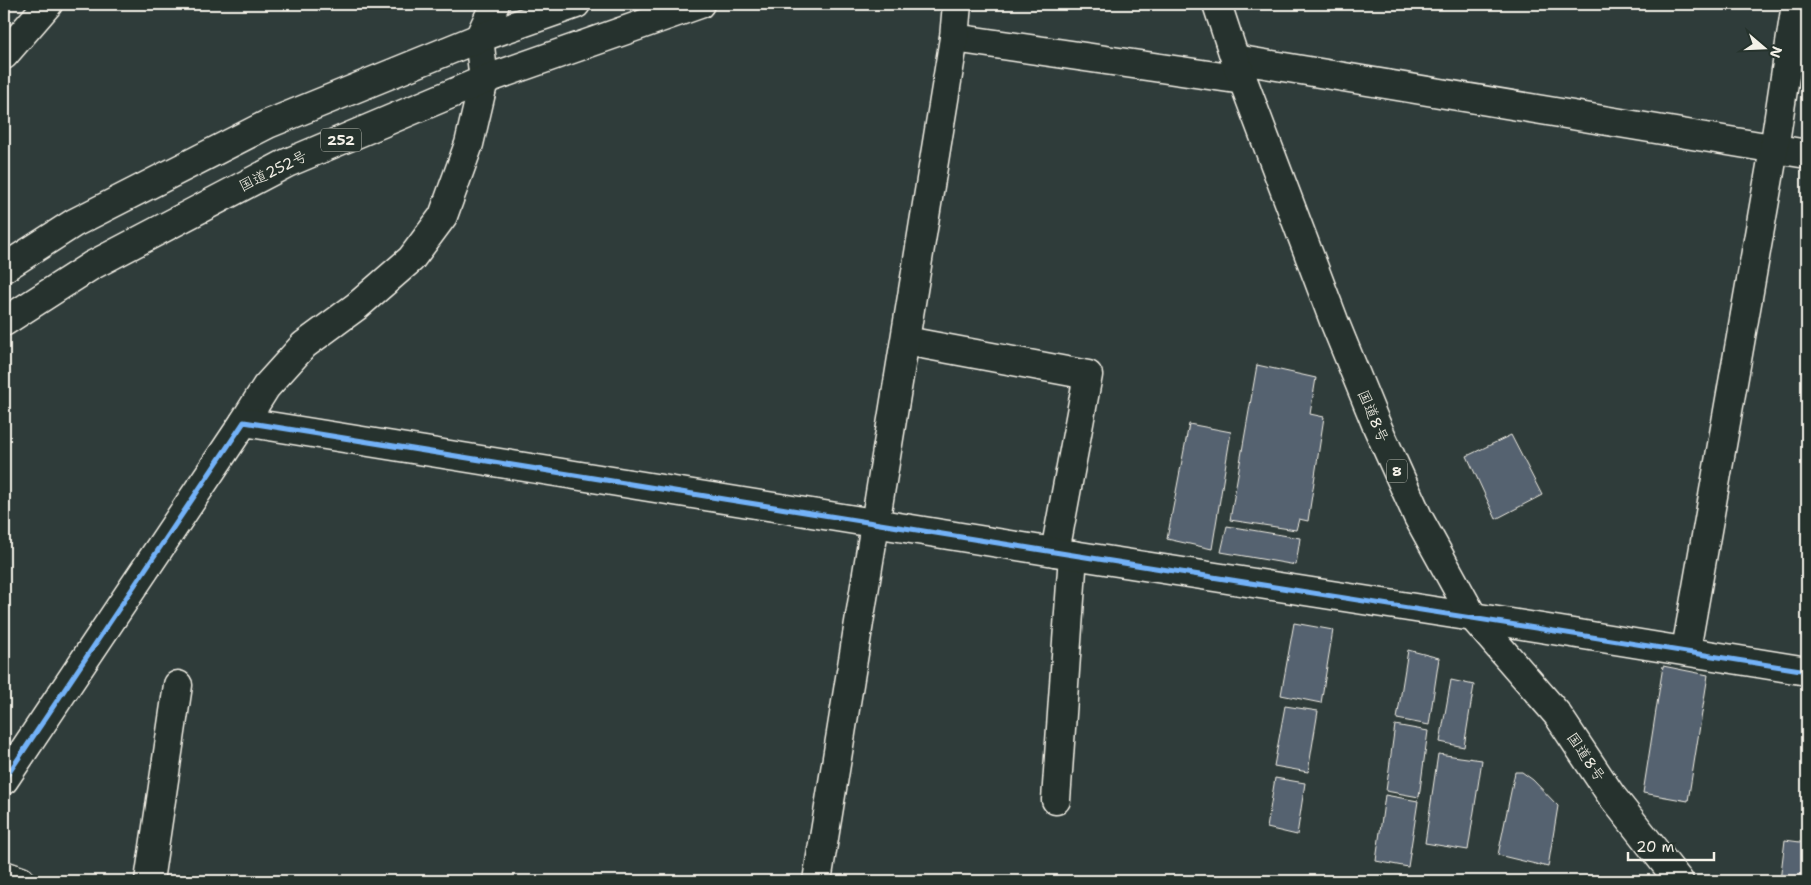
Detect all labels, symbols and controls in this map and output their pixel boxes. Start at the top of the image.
north arrow [1738,22,1788,72]
text: N [1766,44,1787,60]
road number: 252 [321,128,361,152]
street label: 国道252号 [235,146,311,196]
street label: 国道8号 [1353,387,1393,445]
road number: 8 [1387,460,1407,482]
street label: 国道8号 [1562,728,1610,786]
scale bar [1628,830,1715,862]
text: 20 m [1636,837,1675,857]

